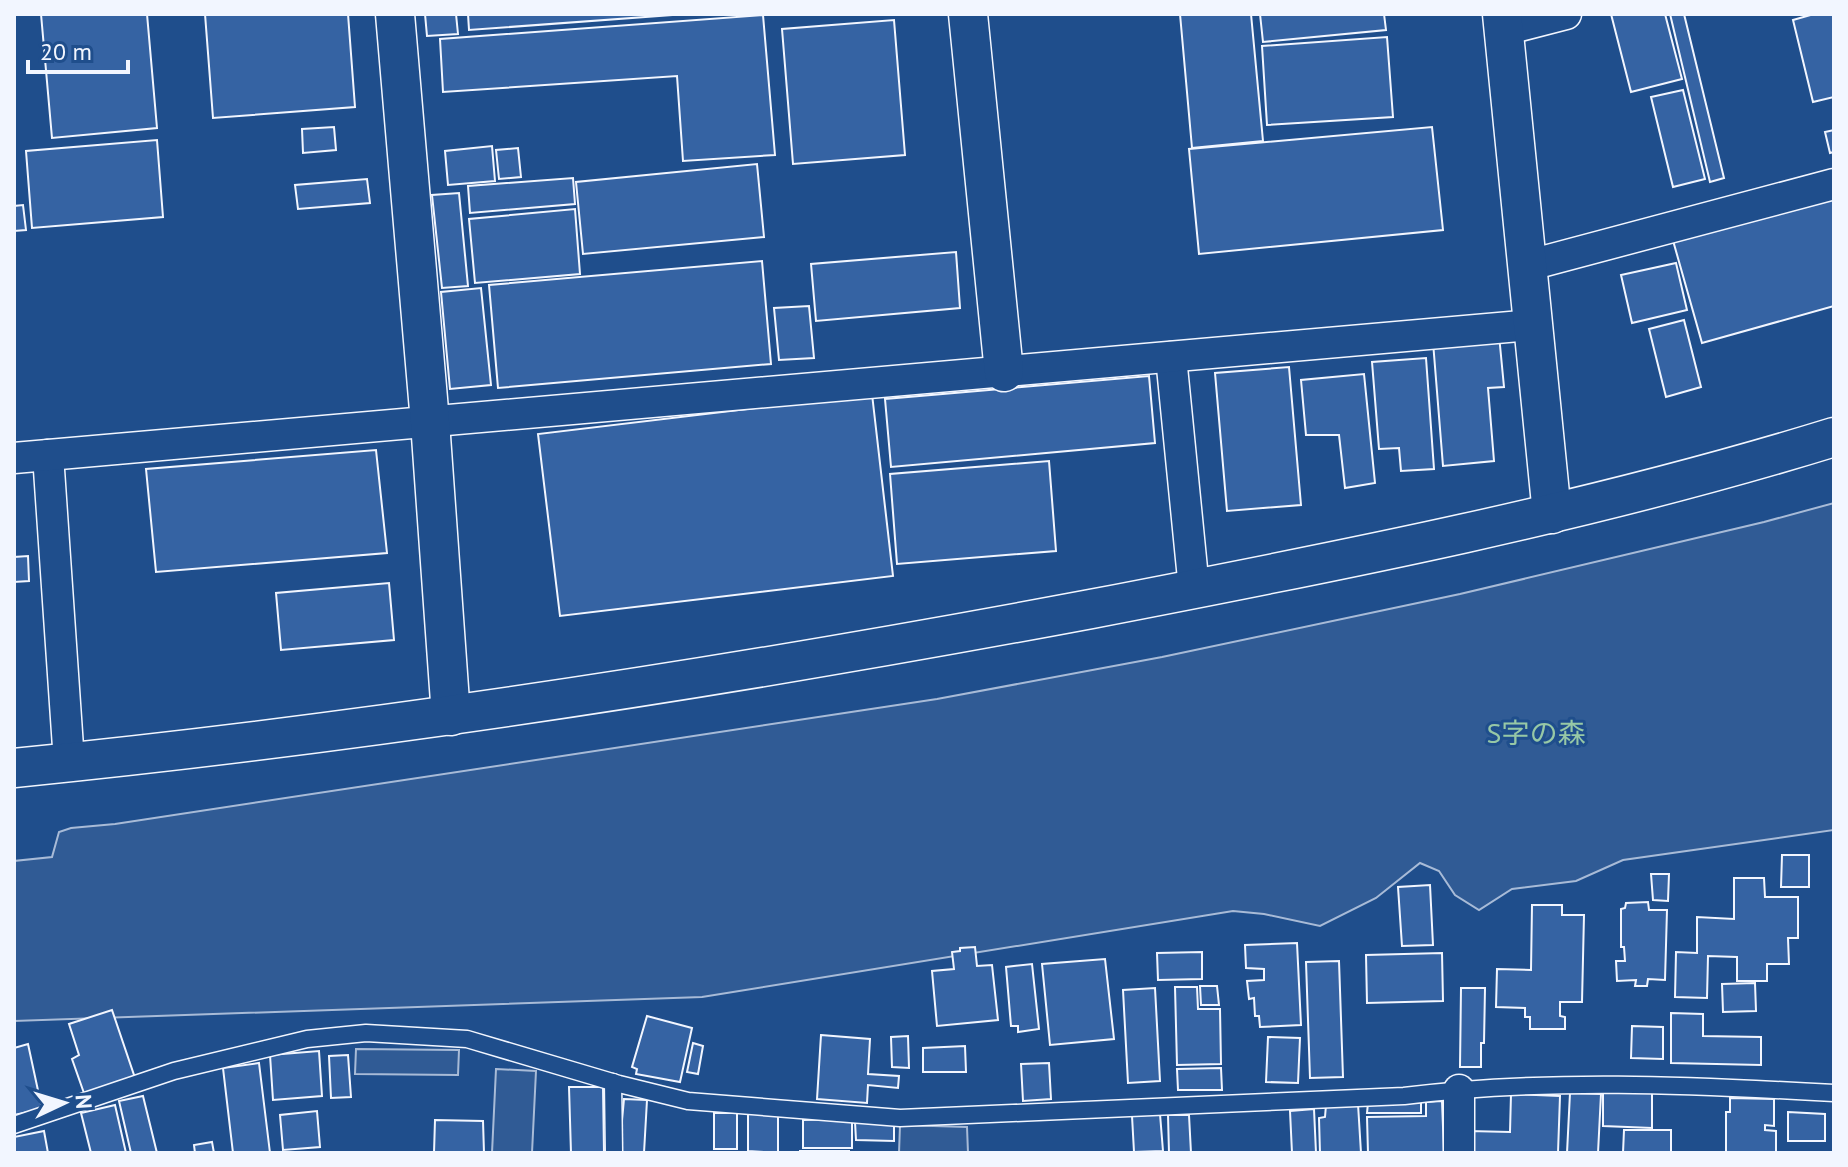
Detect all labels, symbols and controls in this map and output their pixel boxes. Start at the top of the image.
scale bar [28,24,128,74]
text: 20 m [40,36,92,67]
park label: S字の森 [1487,714,1585,751]
north arrow [24,1063,104,1143]
text: N [69,1093,98,1110]

